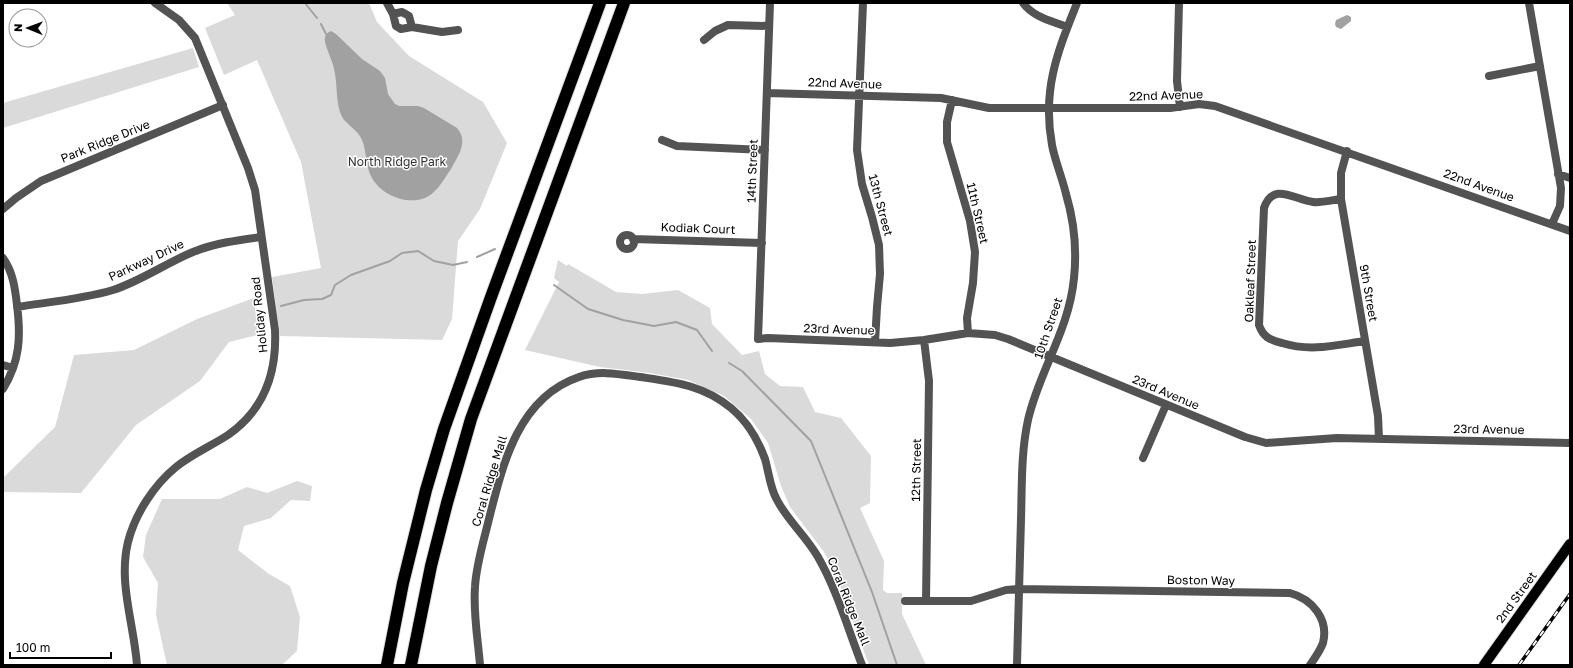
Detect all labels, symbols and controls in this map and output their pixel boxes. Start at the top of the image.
north arrow [8,8,48,48]
text: N [11,24,24,32]
street label: 22nd Avenue [808,74,882,92]
street label: 22nd Avenue [1129,86,1203,104]
street label: Park Ridge Drive [58,116,152,166]
street label: 14th Street [743,139,761,203]
park label: North Ridge Park [348,154,446,169]
street label: 22nd Avenue [1442,165,1516,205]
street label: 13th Street [866,172,897,238]
street label: 11th Street [964,181,992,245]
street label: Kodiak Court [660,219,736,237]
street label: Parkway Drive [106,236,186,284]
street label: Oakleaf Street [1241,239,1259,323]
street label: 9th Street [1357,263,1381,323]
street label: Holiday Road [248,276,270,354]
street label: 10th Street [1030,295,1066,361]
street label: 23rd Avenue [803,320,875,338]
street label: 23rd Avenue [1130,371,1202,413]
street label: 23rd Avenue [1453,421,1525,437]
street label: Coral Ridge Mall [468,434,510,528]
street label: 12th Street [908,438,924,502]
street label: Coral Ridge Mall [824,554,874,648]
street label: 2nd Street [1492,568,1540,626]
street label: Boston Way [1167,572,1236,588]
scale bar [10,634,111,660]
text: 100 m [16,640,50,655]

